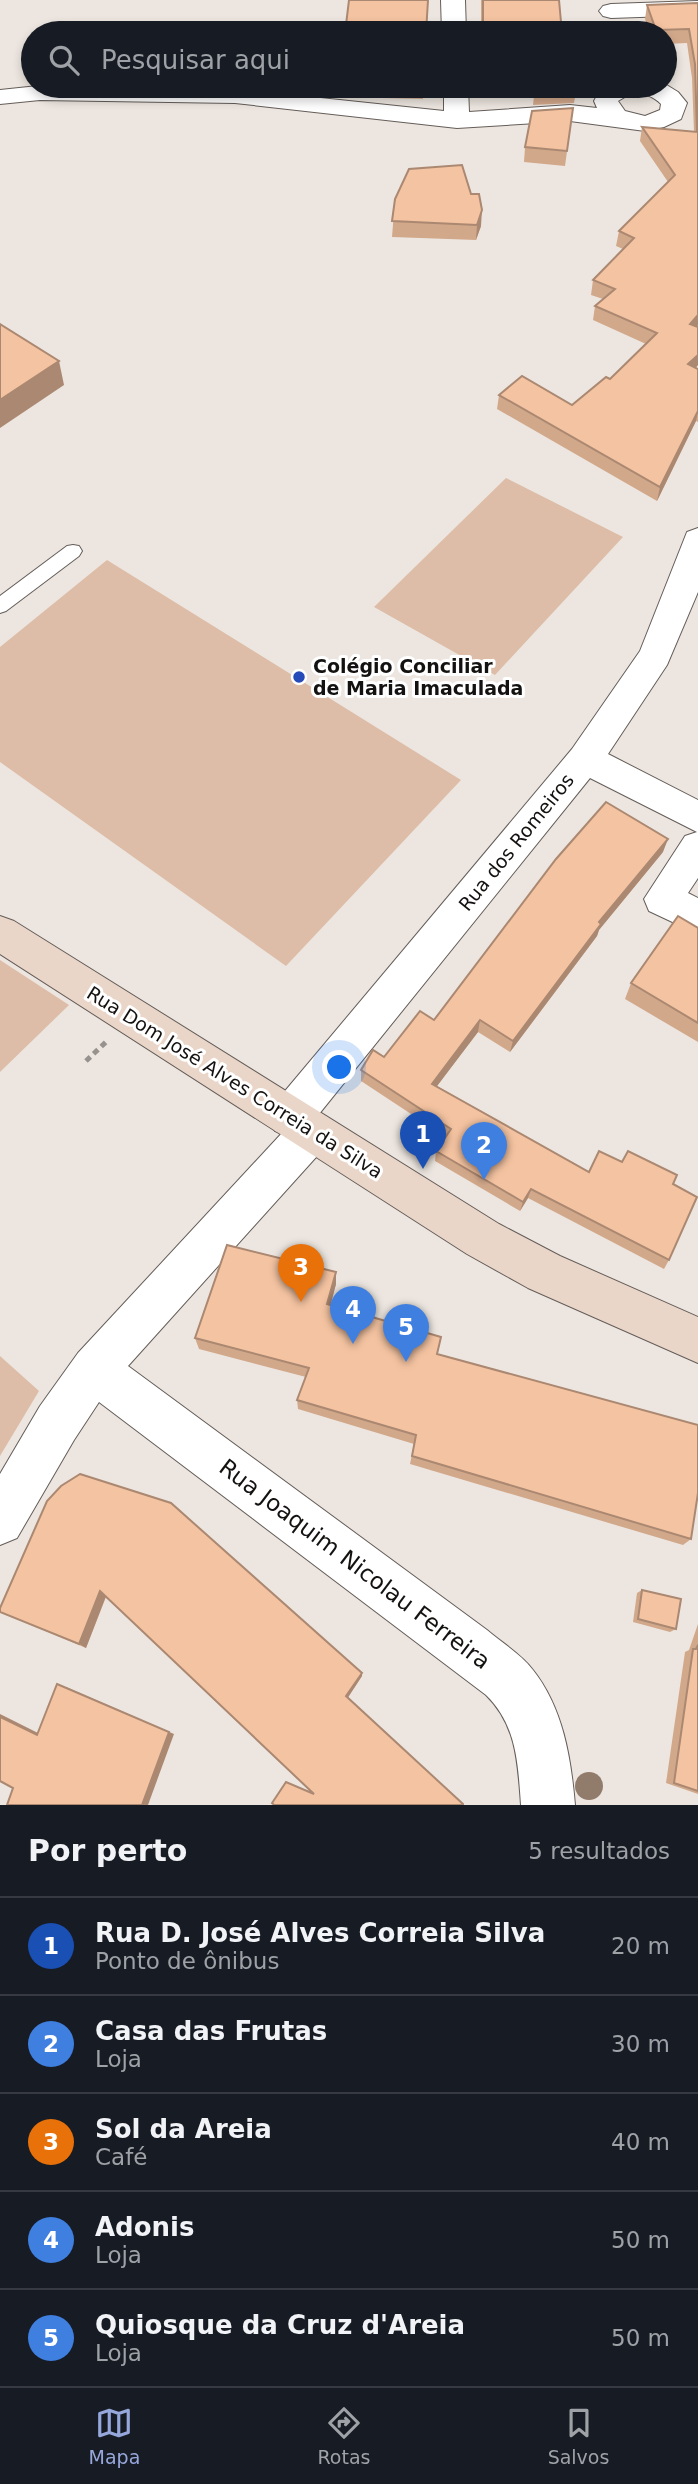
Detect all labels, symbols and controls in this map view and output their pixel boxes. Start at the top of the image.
search box [21,21,677,98]
icon: search [45,41,83,79]
text: Pesquisar aqui [101,45,290,75]
place label: Colégio Conciliar de Maria Imaculada [313,655,523,699]
marker: Colégio Conciliar de Maria Imaculada [291,669,307,685]
street label: Rua dos Romeiros [454,769,578,915]
street label: Rua Dom José Alves Correia da Silva [83,981,387,1183]
your location [322,1050,356,1084]
pin: 1 [400,1111,446,1169]
pin: 2 [461,1122,507,1180]
pin: 3 [278,1244,324,1302]
pin: 4 [330,1286,376,1344]
pin: 5 [383,1304,429,1362]
street label: Rua Joaquim Nicolau Ferreira [215,1454,495,1674]
text: Por perto [28,1833,187,1868]
text: 5 resultados [528,1838,670,1864]
text: Rua D. José Alves Correia Silva [95,1918,545,1948]
text: 1 [43,1933,59,1959]
text: 20 m [611,1933,670,1959]
text: Ponto de ônibus [95,1948,279,1974]
text: Casa das Frutas [95,2016,327,2046]
text: 2 [43,2031,59,2057]
text: 30 m [611,2031,670,2057]
text: Loja [95,2046,142,2072]
text: Sol da Areia [95,2114,272,2144]
text: 3 [43,2129,59,2155]
text: 40 m [611,2129,670,2155]
text: Café [95,2144,147,2170]
text: Adonis [95,2212,195,2242]
text: 4 [43,2227,59,2253]
text: 50 m [611,2227,670,2253]
text: Loja [95,2242,142,2268]
text: Quiosque da Cruz d'Areia [95,2310,465,2340]
text: 5 [43,2325,59,2351]
text: 50 m [611,2325,670,2351]
text: Loja [95,2340,142,2366]
tab: Mapa [89,2404,140,2468]
tab: Rotas [318,2404,370,2468]
tab: Salvos [548,2404,609,2468]

